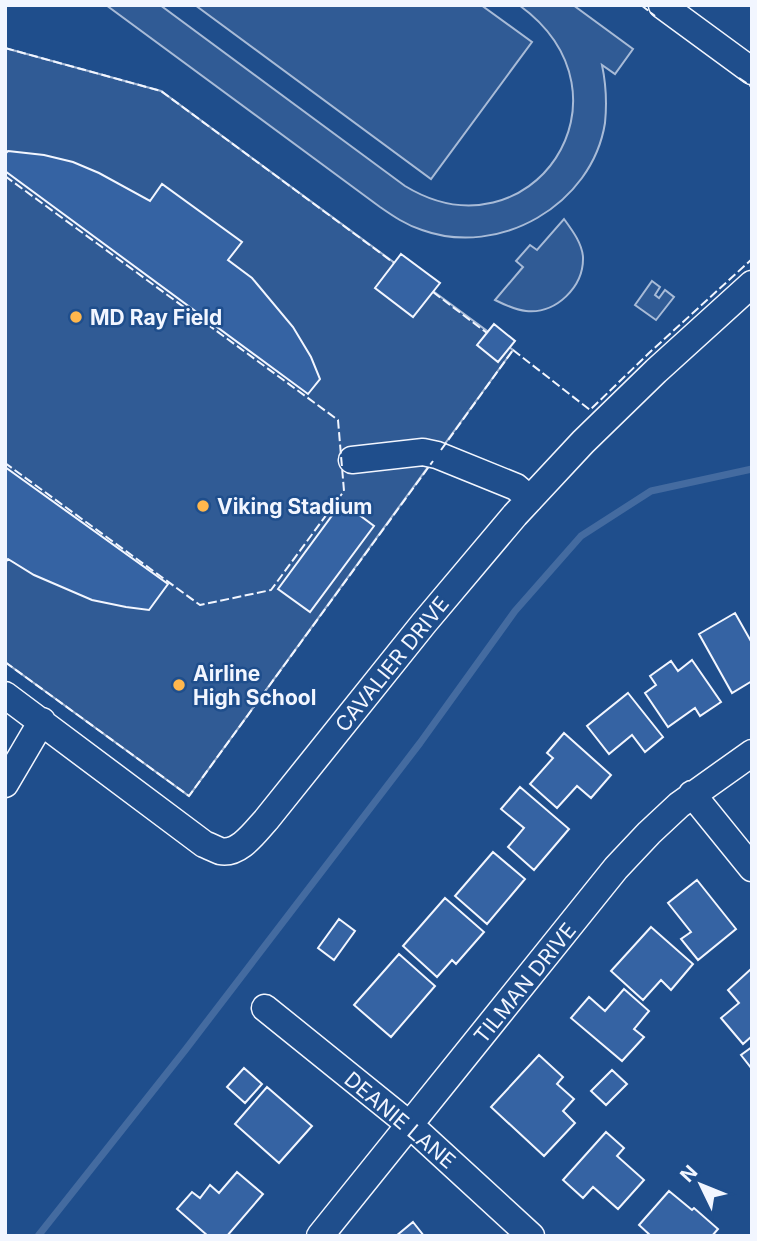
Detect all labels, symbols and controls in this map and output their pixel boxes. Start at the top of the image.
place label: MD Ray Field [90,305,222,330]
marker: MD Ray Field [68,309,84,325]
place label: Viking Stadium [217,494,372,519]
marker: Viking Stadium [195,498,211,514]
street label: CAVALIER DRIVE [330,591,454,737]
place label: Airline High School [193,661,316,710]
marker: Airline High School [171,677,187,693]
street label: TILMAN DRIVE [469,918,581,1048]
street label: DEANIE LANE [339,1066,461,1174]
north arrow [666,1150,736,1220]
text: N [676,1161,702,1187]

